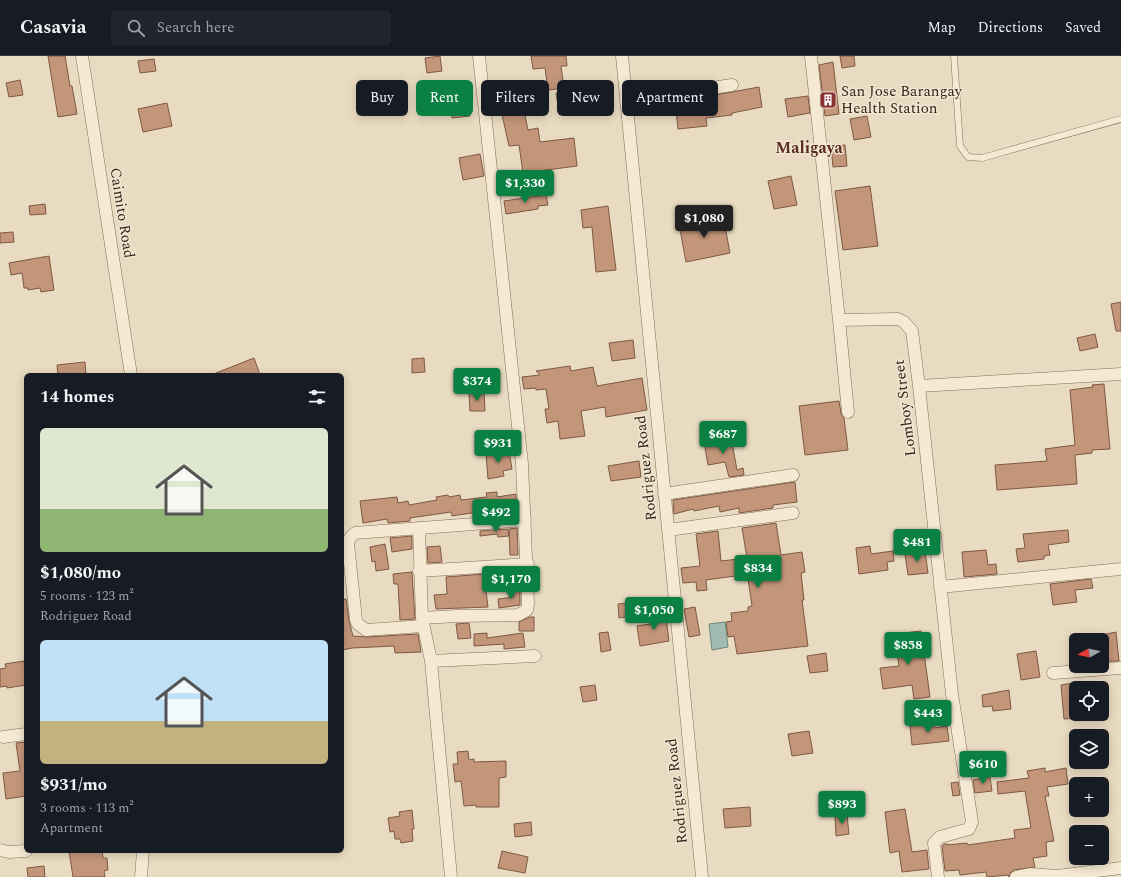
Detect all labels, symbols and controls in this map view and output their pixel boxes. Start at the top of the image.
search box [111,10,391,46]
text: Casavia [20,13,87,42]
text: Search here [157,16,234,39]
icon: search [125,17,147,39]
text: Map [928,17,956,38]
text: Directions [978,17,1043,38]
text: Saved [1065,17,1101,38]
chip: Buy [356,80,408,116]
chip: Rent [416,80,473,116]
chip: Filters [481,80,549,116]
chip: New [557,80,614,116]
chip: Apartment [622,80,718,116]
place label: San Jose Barangay Health Station [841,80,963,120]
building icon: San Jose Barangay Health Station [818,90,838,110]
district label: Maligaya [775,136,843,160]
street label: Caimito Road [103,166,141,260]
pin: $1,330 [492,170,558,204]
text: $1,330 [505,173,545,193]
pin: $1,080 [671,205,737,239]
text: $1,080 [684,208,724,228]
street label: Lomboy Street [888,358,922,458]
pin: $374 [453,368,501,402]
text: $374 [462,371,492,391]
text: 14 homes [40,384,114,410]
icon: filters [306,386,328,408]
street label: Rodriguez Road [629,414,663,522]
pin: $687 [699,421,747,455]
text: $687 [708,424,738,444]
pin: $931 [474,430,522,464]
text: $931 [483,433,513,453]
icon: home [148,454,220,526]
pin: $492 [472,499,520,533]
text: $492 [481,502,511,522]
pin: $481 [893,529,941,563]
text: $481 [902,532,932,552]
pin: $834 [734,555,782,589]
text: $834 [743,558,773,578]
text: $1,080/mo [40,560,121,586]
pin: $1,170 [478,566,544,600]
text: $1,170 [491,569,531,589]
text: 5 rooms · 123 m² [40,586,134,606]
pin: $1,050 [621,597,687,631]
text: $1,050 [634,600,674,620]
text: Rodriguez Road [40,606,132,626]
pin: $858 [884,632,932,666]
north arrow [1069,633,1109,673]
map controls [1069,633,1109,865]
text: $858 [893,635,923,655]
icon: home [148,666,220,738]
button: locate [1069,681,1109,721]
pin: $443 [904,700,952,734]
text: $443 [913,703,943,723]
button: layers [1069,729,1109,769]
street label: Rodriguez Road [660,737,694,845]
pin: $610 [959,751,1007,785]
text: $610 [968,754,998,774]
text: $931/mo [40,772,107,798]
button: + [1069,777,1109,817]
pin: $893 [818,791,866,825]
text: $893 [827,794,857,814]
text: 3 rooms · 113 m² [40,798,134,818]
text: Apartment [40,818,103,838]
button: − [1069,825,1109,865]

